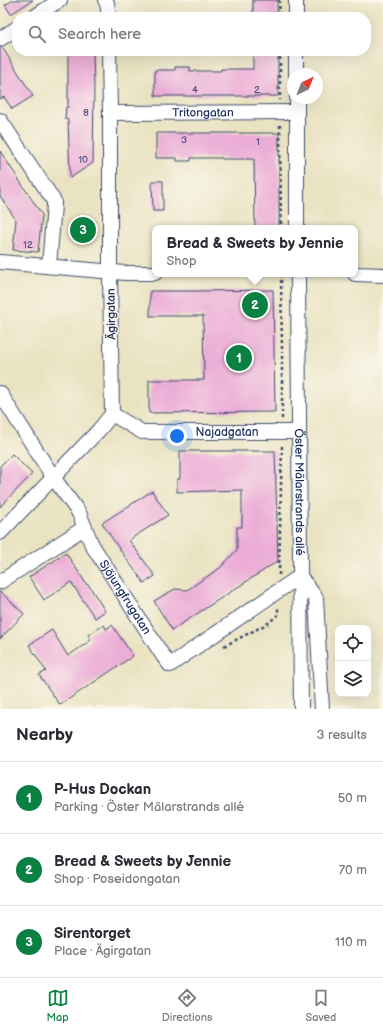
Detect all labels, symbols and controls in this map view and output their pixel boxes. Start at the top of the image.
search box [12,12,371,56]
icon: search [26,23,48,45]
text: Search here [58,25,141,44]
north arrow [287,68,323,104]
house number: 4 [192,84,198,96]
house number: 2 [254,84,260,96]
street label: Tritongatan [172,105,234,121]
house number: 8 [83,107,89,119]
house number: 3 [181,134,187,146]
house number: 1 [256,136,260,148]
house number: 10 [78,154,88,166]
pin: 3 [70,215,96,245]
popup [152,225,358,277]
text: Bread & Sweets by Jennie [166,234,344,253]
house number: 12 [23,239,33,251]
text: Shop [166,253,196,269]
street label: Ägirgatan [103,288,119,340]
pin: 2 [242,290,268,320]
pin: 1 [226,343,252,373]
street label: Najadgatan [195,425,259,440]
your location [167,426,187,446]
street label: Öster Mälarstrands allé [291,428,307,556]
street label: Sjöjungfrugatan [96,557,154,637]
map controls [335,625,371,697]
button: locate [335,625,371,661]
button: layers [335,661,371,697]
text: Nearby [16,725,73,745]
text: 3 results [316,727,367,743]
text: P-Hus Dockan [54,780,151,799]
text: 1 [26,790,32,806]
text: 50 m [338,790,367,806]
text: Parking · Öster Mälarstrands allé [54,799,244,815]
text: Bread & Sweets by Jennie [54,852,231,871]
text: 2 [25,862,33,878]
text: 70 m [339,862,367,878]
text: Shop · Poseidongatan [54,871,180,887]
text: Sirentorget [54,924,131,943]
text: 3 [25,934,33,950]
text: 110 m [335,934,367,950]
text: Place · Ägirgatan [54,943,151,959]
tab: Map [47,987,69,1024]
tab: Directions [162,987,212,1024]
tab: Saved [306,987,336,1024]

